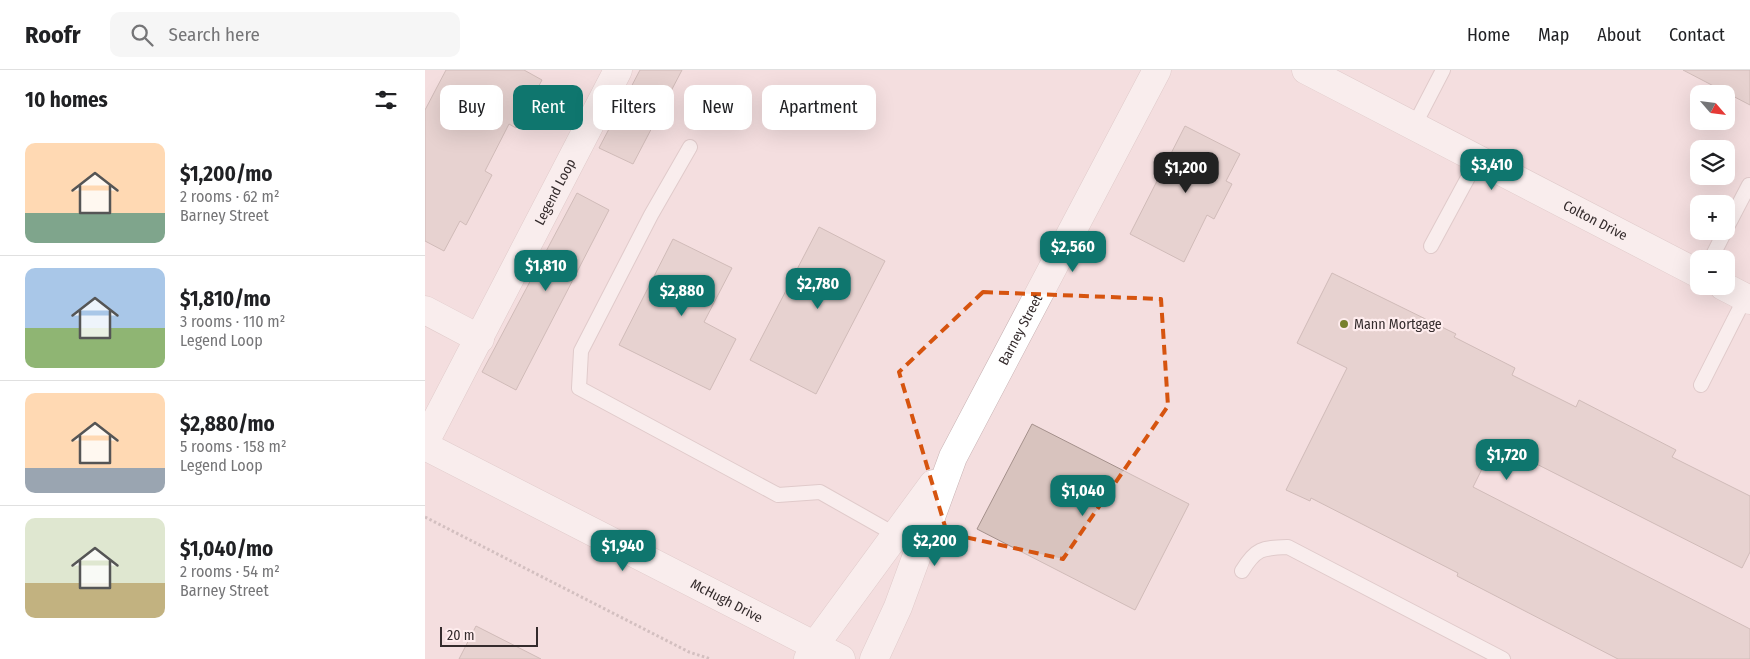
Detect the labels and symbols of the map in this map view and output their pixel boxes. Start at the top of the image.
north arrow [1690,85,1735,130]
pin: $3,410 [1451,148,1533,191]
pin: $1,200 [1145,152,1227,194]
street label: Legend Loop [531,156,580,228]
street label: Colton Drive [1560,197,1630,244]
pin: $2,560 [1032,230,1114,273]
pin: $1,810 [505,250,587,292]
pin: $2,780 [777,268,859,310]
pin: $2,880 [641,274,723,317]
street label: Barney Street [995,291,1046,368]
place label: Mann Mortgage [1354,316,1442,333]
marker: Mann Mortgage [1338,318,1350,330]
pin: $1,720 [1466,438,1548,481]
pin: $1,040 [1042,474,1124,517]
pin: $2,200 [894,524,976,567]
pin: $1,940 [582,530,664,572]
street label: McHugh Drive [688,575,766,626]
scale bar [440,624,537,647]

